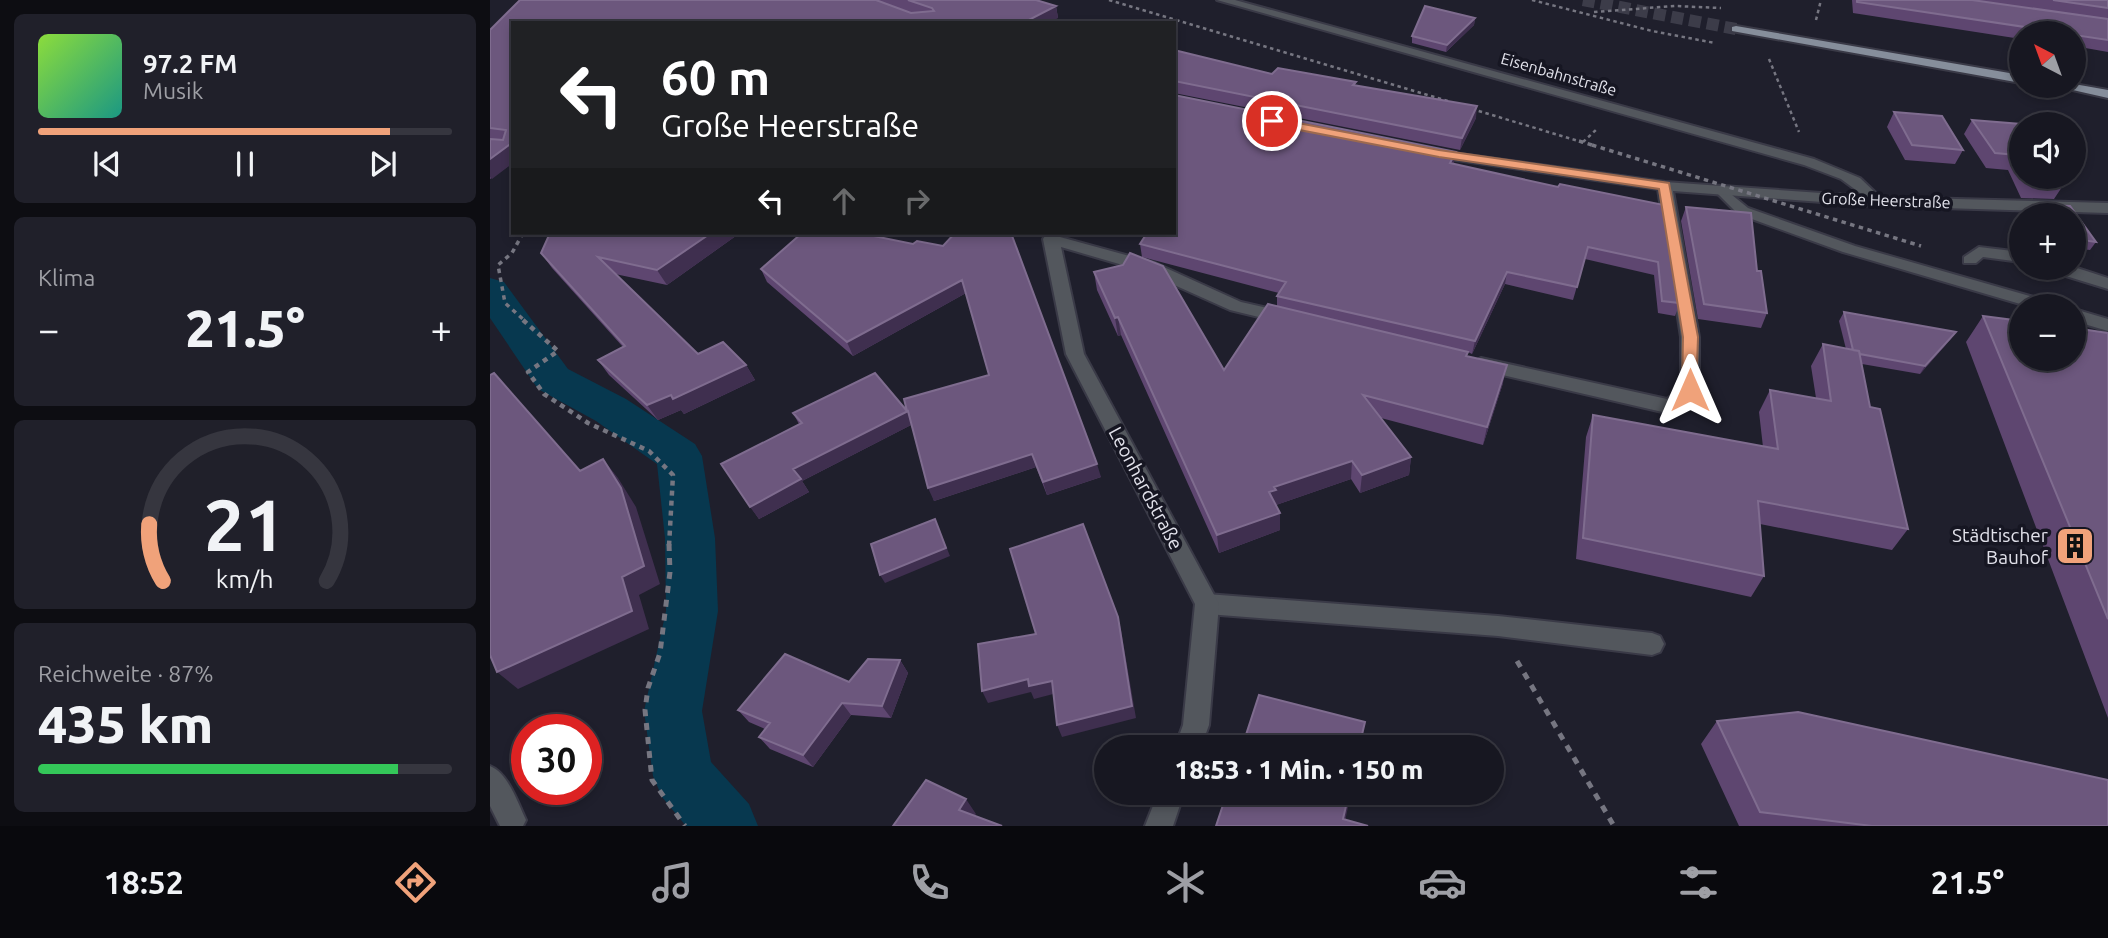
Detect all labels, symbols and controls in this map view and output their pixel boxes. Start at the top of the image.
north arrow [2009,21,2086,98]
map controls [2009,21,2086,371]
text: 97.2 FM [143,49,237,78]
icon: left [546,49,637,140]
text: 60 m [661,49,770,104]
street label: Eisenbahnstraße [1499,49,1619,99]
text: Musik [143,78,203,103]
pin [1242,91,1302,151]
icon: arrive [1253,102,1291,140]
text: Große Heerstraße [661,107,919,143]
button: sound [2009,112,2086,189]
icon: previous [88,145,126,183]
icon: pause [226,145,264,183]
icon: next [364,145,402,183]
icon: left [752,182,790,220]
icon: ahead [825,182,863,220]
icon: right [898,182,936,220]
street label: Große Heerstraße [1821,189,1951,211]
button: + [2009,203,2086,280]
text: Klima [38,265,95,290]
button: − [2009,294,2086,371]
text: 21.5° [185,299,305,357]
text: − [38,308,59,350]
text: + [431,308,452,350]
position arrow [1653,353,1727,427]
street label: Leonhardstraße [1104,423,1188,553]
text: 21 [204,483,286,565]
place label: Städtischer Bauhof [1952,524,2049,568]
building icon: Städtischer Bauhof [2054,525,2096,567]
text: km/h [216,564,274,592]
text: Reichweite · 87% [38,661,214,686]
text: 435 km [38,695,213,753]
speed limit sign: 30 [511,714,602,805]
text: 18:53 · 1 Min. · 150 m [1175,755,1423,784]
icon: directions [391,858,440,907]
icon: music [648,858,697,907]
icon: phone [905,858,954,907]
icon: climate [1161,858,1210,907]
icon: car [1418,858,1467,907]
icon: filters [1674,858,1723,907]
text: 18:52 [104,864,184,900]
text: 21.5° [1931,864,2004,900]

